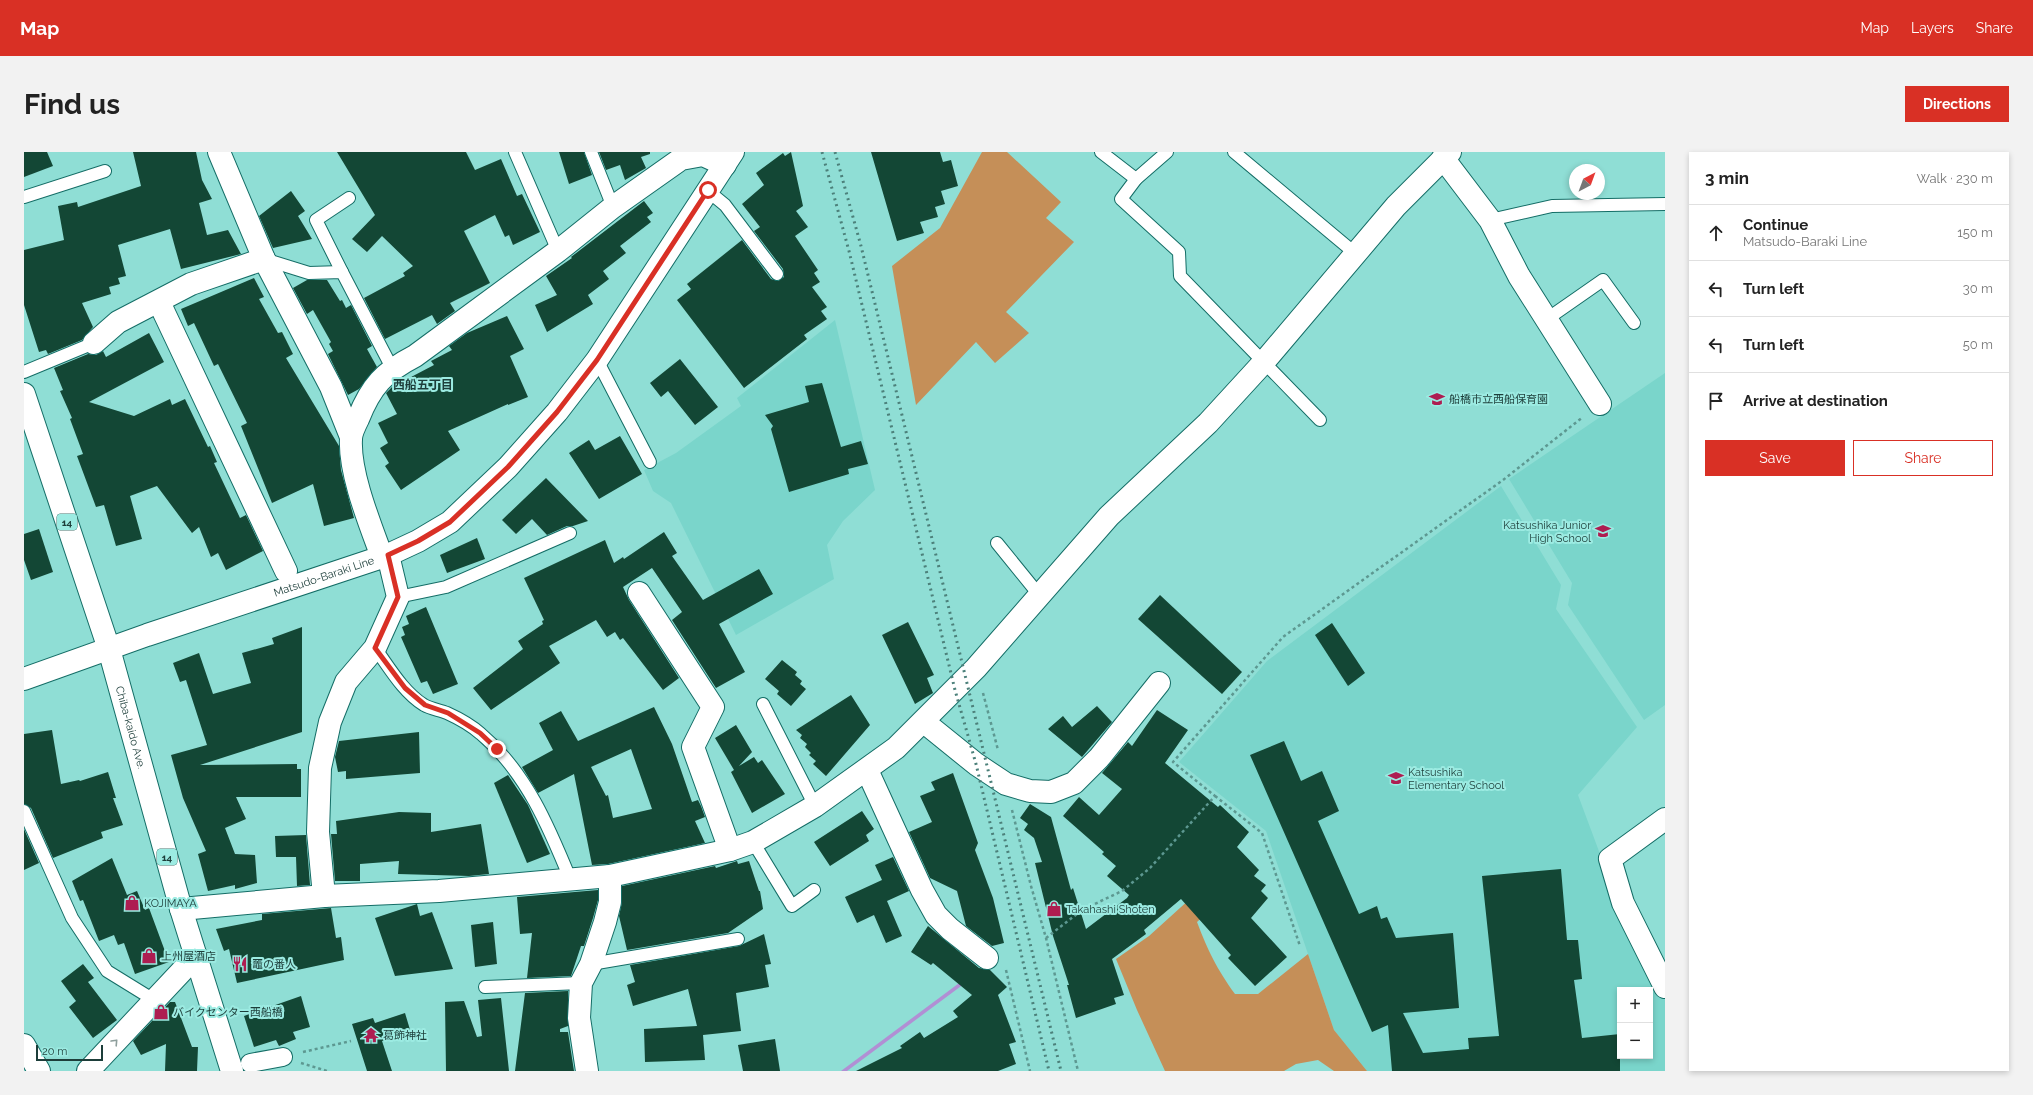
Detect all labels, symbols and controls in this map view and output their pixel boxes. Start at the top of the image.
text: Map [20,17,59,39]
text: Map [1861,20,1889,36]
text: Layers [1911,20,1954,36]
text: Share [1976,20,2013,36]
button: Directions [1905,86,2009,122]
text: Find us [24,88,120,121]
north arrow [1569,164,1605,200]
text: 3 min [1705,168,1749,188]
text: Walk · 230 m [1917,171,1993,186]
route start [699,181,717,199]
text: Continue [1743,216,1808,234]
icon: ahead [1705,222,1727,244]
text: 150 m [1957,225,1993,240]
text: Matsudo-Baraki Line [1743,234,1867,249]
icon: left [1705,278,1727,300]
text: Turn left [1743,280,1804,298]
text: 30 m [1963,281,1993,296]
icon: left [1705,334,1727,356]
text: Turn left [1743,336,1804,354]
text: 50 m [1963,337,1993,352]
district label: 西船五丁目 [393,378,453,392]
school or university icon: 船橋市立西船保育園 [1428,390,1446,408]
icon: arrive [1705,390,1727,412]
text: Arrive at destination [1743,392,1888,410]
place label: 船橋市立西船保育園 [1449,393,1548,406]
button: Save [1705,440,1845,476]
button: Share [1853,440,1993,476]
road number: 14 [57,514,77,530]
place label: Katsushika Junior High School [1503,519,1591,545]
school or university icon: Katsushika Junior High School [1594,522,1612,540]
street label: Matsudo-Baraki Line [272,554,376,599]
street label: Chiba-kaido Ave. [113,685,148,770]
route end [488,740,506,758]
place label: Katsushika Elementary School [1408,766,1504,792]
school or university icon: Katsushika Elementary School [1387,769,1405,787]
road number: 14 [157,849,177,865]
shop icon: KOJIMAYA [123,894,141,912]
place label: KOJIMAYA [144,897,197,910]
shop icon: Takahashi Shoten [1045,900,1063,918]
place label: Takahashi Shoten [1066,903,1155,916]
shop icon: 上州屋酒店 [140,947,158,965]
place label: 上州屋酒店 [161,950,216,963]
restaurant icon: 竈の番人 [231,955,249,973]
place label: 竈の番人 [252,958,296,971]
map controls [1617,987,1653,1059]
button: + [1617,987,1653,1023]
shop icon: バイクセンター西船橋 [152,1003,170,1021]
place label: バイクセンター西船橋 [173,1006,283,1019]
button: − [1617,1023,1653,1059]
temple icon: 葛飾神社 [362,1026,380,1044]
place label: 葛飾神社 [383,1029,427,1042]
one-way arrow [110,1040,117,1047]
scale bar [36,1043,103,1062]
text: 20 m [42,1045,67,1058]

